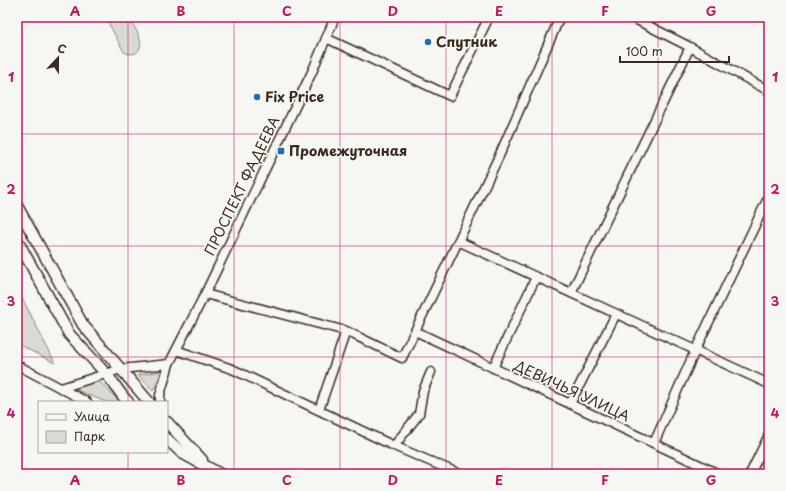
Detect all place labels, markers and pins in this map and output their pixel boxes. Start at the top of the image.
place label: Спутник [436,31,497,52]
marker: Спутник [423,37,433,47]
place label: Fix Price [265,86,325,107]
marker: Fix Price [252,92,262,102]
place label: Промежуточная [289,140,407,161]
marker: Промежуточная [276,146,286,156]

